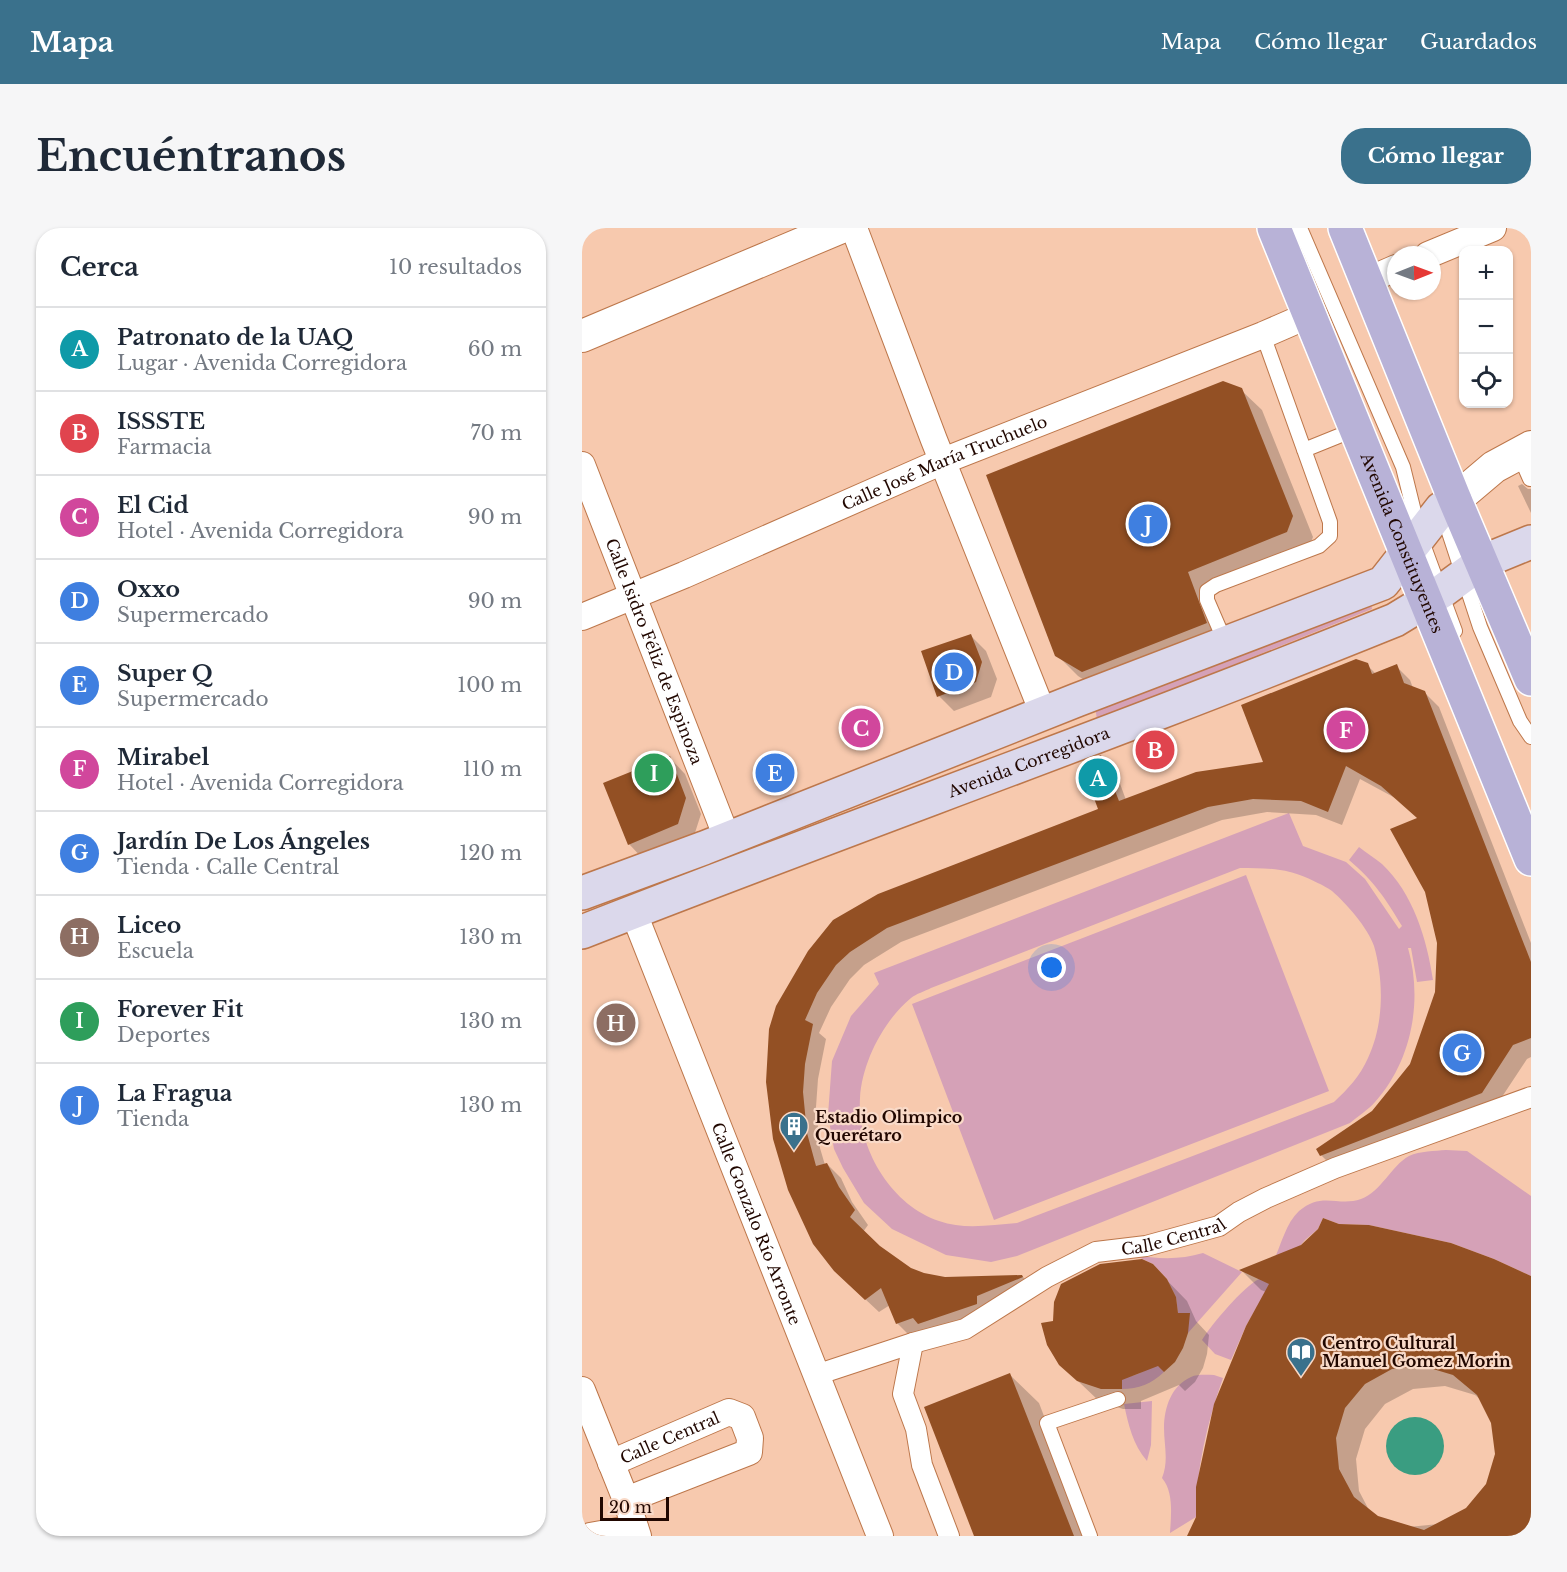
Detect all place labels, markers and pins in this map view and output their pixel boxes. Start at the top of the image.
pin: J [1128,502,1168,546]
pin: D [934,650,974,694]
pin: C [842,706,880,750]
pin: F [1326,708,1365,752]
pin: B [1136,728,1174,772]
pin: I [634,750,674,796]
pin: E [756,750,794,796]
pin: A [1078,756,1118,800]
pin: H [597,1000,636,1046]
pin: G [1442,1030,1482,1076]
place label: Estadio Olimpico Querétaro [815,1107,962,1145]
building icon: Estadio Olimpico Querétaro [778,1110,810,1152]
place label: Centro Cultural Manuel Gomez Morin [1322,1333,1511,1371]
library icon: Centro Cultural Manuel Gomez Morin [1285,1336,1317,1378]

